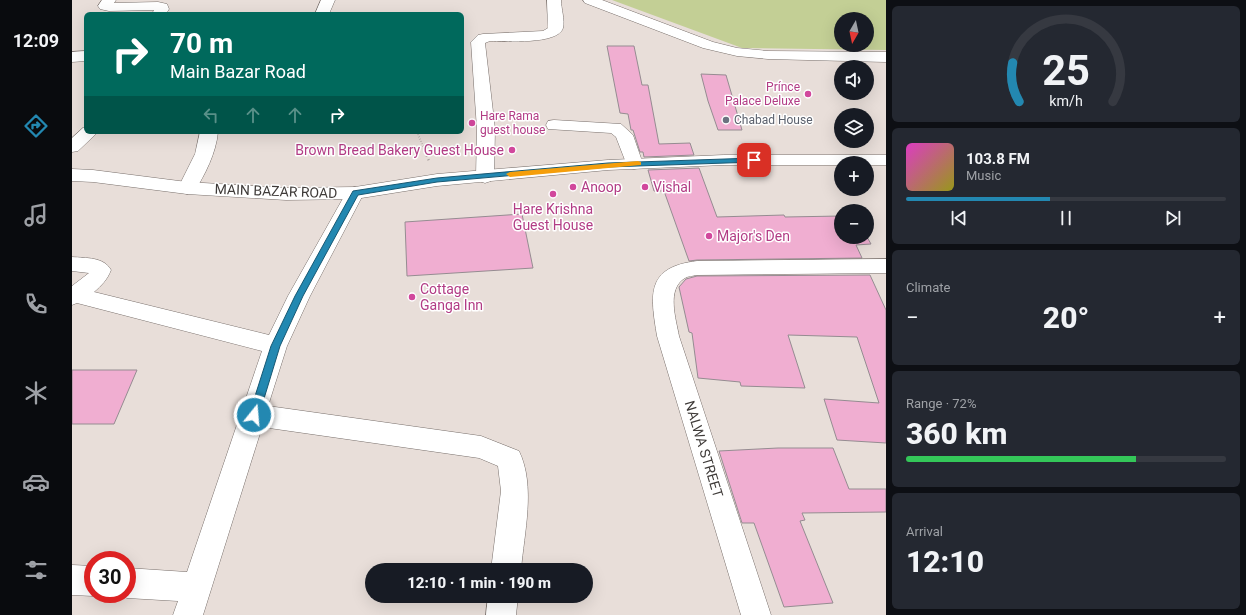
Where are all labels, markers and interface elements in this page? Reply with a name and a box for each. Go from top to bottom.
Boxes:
north arrow [834,12,874,52]
map controls [834,12,874,244]
text: 70 m [170,27,233,60]
icon: right [104,28,156,80]
text: 12:09 [13,30,59,51]
text: 25 [1042,46,1090,95]
button: sound [834,60,874,100]
text: Main Bazar Road [170,61,306,82]
place label: Prínce Palace Deluxe [725,80,800,108]
marker: Prínce Palace Deluxe [803,89,813,99]
text: km/h [1049,92,1083,108]
icon: left [200,104,222,126]
icon: ahead [242,104,264,126]
icon: ahead [284,104,306,126]
icon: right [326,104,348,126]
button: layers [834,108,874,148]
place label: Hare Rama guest house [480,109,545,137]
icon: directions [22,112,50,140]
place label: Chabad House [734,113,813,127]
marker: Chabad House [721,115,731,125]
marker: Hare Rama guest house [467,118,477,128]
place label: Brown Bread Bakery Guest House [295,142,504,158]
pin [737,143,771,177]
marker: Brown Bread Bakery Guest House [507,145,517,155]
icon: arrive [743,149,765,171]
text: 103.8 FM [966,150,1030,168]
button: + [834,156,874,196]
text: Music [966,168,1001,183]
place label: Anoop [581,179,622,195]
place label: Vishal [653,179,691,195]
street label: MAIN BAZAR ROAD [214,181,338,201]
marker: Anoop [568,182,578,192]
marker: Vishal [640,182,650,192]
marker: Hare Krishna Guest House [548,189,558,199]
icon: music [22,201,50,229]
place label: Hare Krishna Guest House [513,201,593,233]
button: − [834,204,874,244]
icon: previous [948,207,970,229]
icon: pause [1055,207,1077,229]
icon: next [1162,207,1184,229]
place label: Major's Den [717,228,790,244]
marker: Major's Den [704,231,714,241]
text: Climate [906,280,950,295]
place label: Cottage Ganga Inn [420,281,483,313]
icon: phone [22,290,50,318]
marker: Cottage Ganga Inn [407,292,417,302]
text: 20° [1043,300,1089,335]
text: − [906,305,919,330]
text: + [1214,305,1226,330]
icon: climate [22,379,50,407]
position arrow [233,394,275,436]
text: Range · 72% [906,396,976,411]
street label: NALWA STREET [682,399,726,500]
text: 360 km [906,416,1008,451]
icon: car [22,468,50,496]
text: Arrival [906,524,943,539]
text: 12:10 [906,544,984,579]
speed limit sign: 30 [84,551,136,603]
icon: filters [22,556,50,584]
text: 12:10 · 1 min · 190 m [407,574,551,592]

